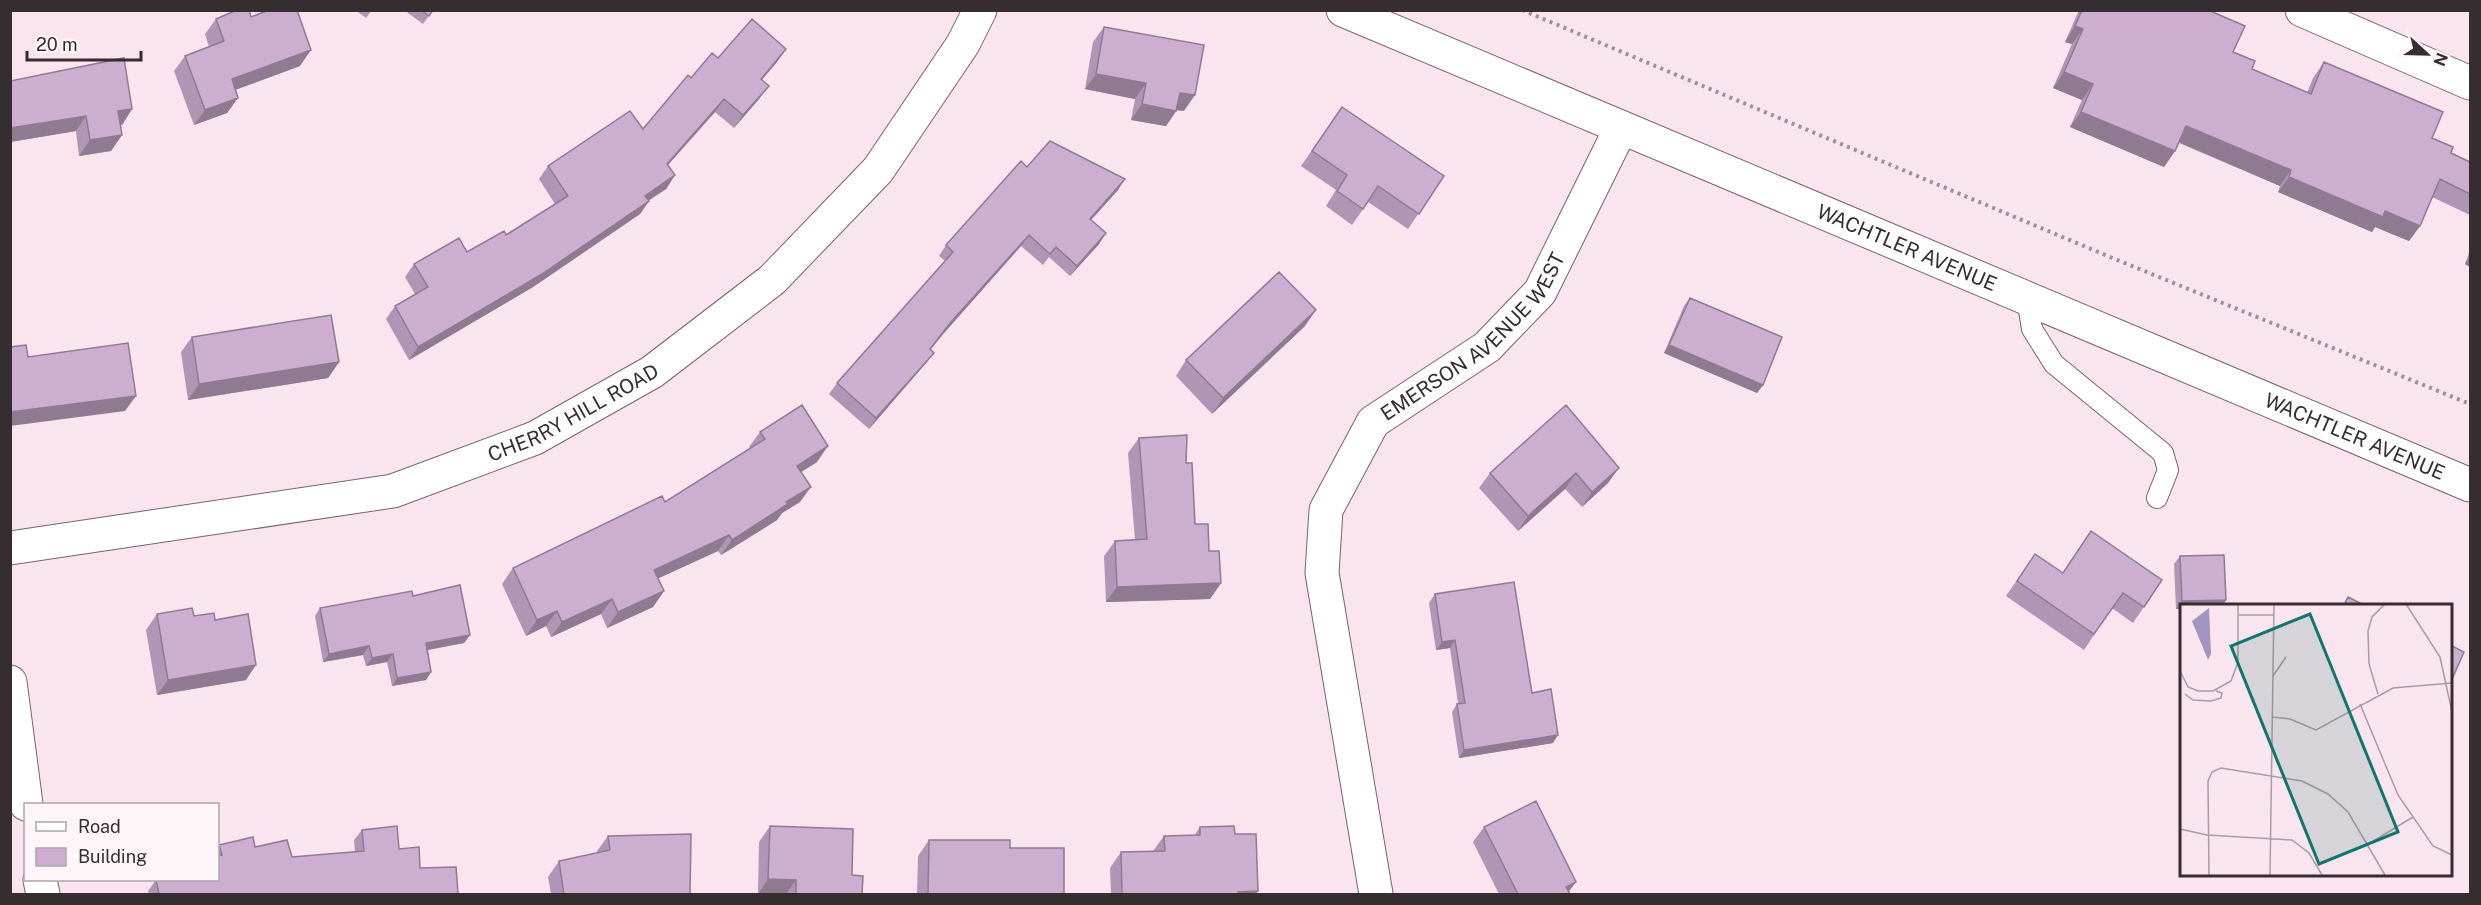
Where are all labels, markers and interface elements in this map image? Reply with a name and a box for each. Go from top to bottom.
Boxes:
scale bar [27,24,141,62]
north arrow [2397,24,2457,84]
text: 20 m [36,34,78,55]
text: N [2429,50,2452,69]
street label: WACHTLER AVENUE [1813,199,2001,296]
street label: EMERSON AVENUE WEST [1376,248,1570,426]
street label: CHERRY HILL ROAD [484,359,663,467]
street label: WACHTLER AVENUE [2261,388,2448,485]
inset map [2180,604,2451,875]
legend [24,803,219,881]
text: Road [78,816,121,837]
text: Building [78,846,147,867]

